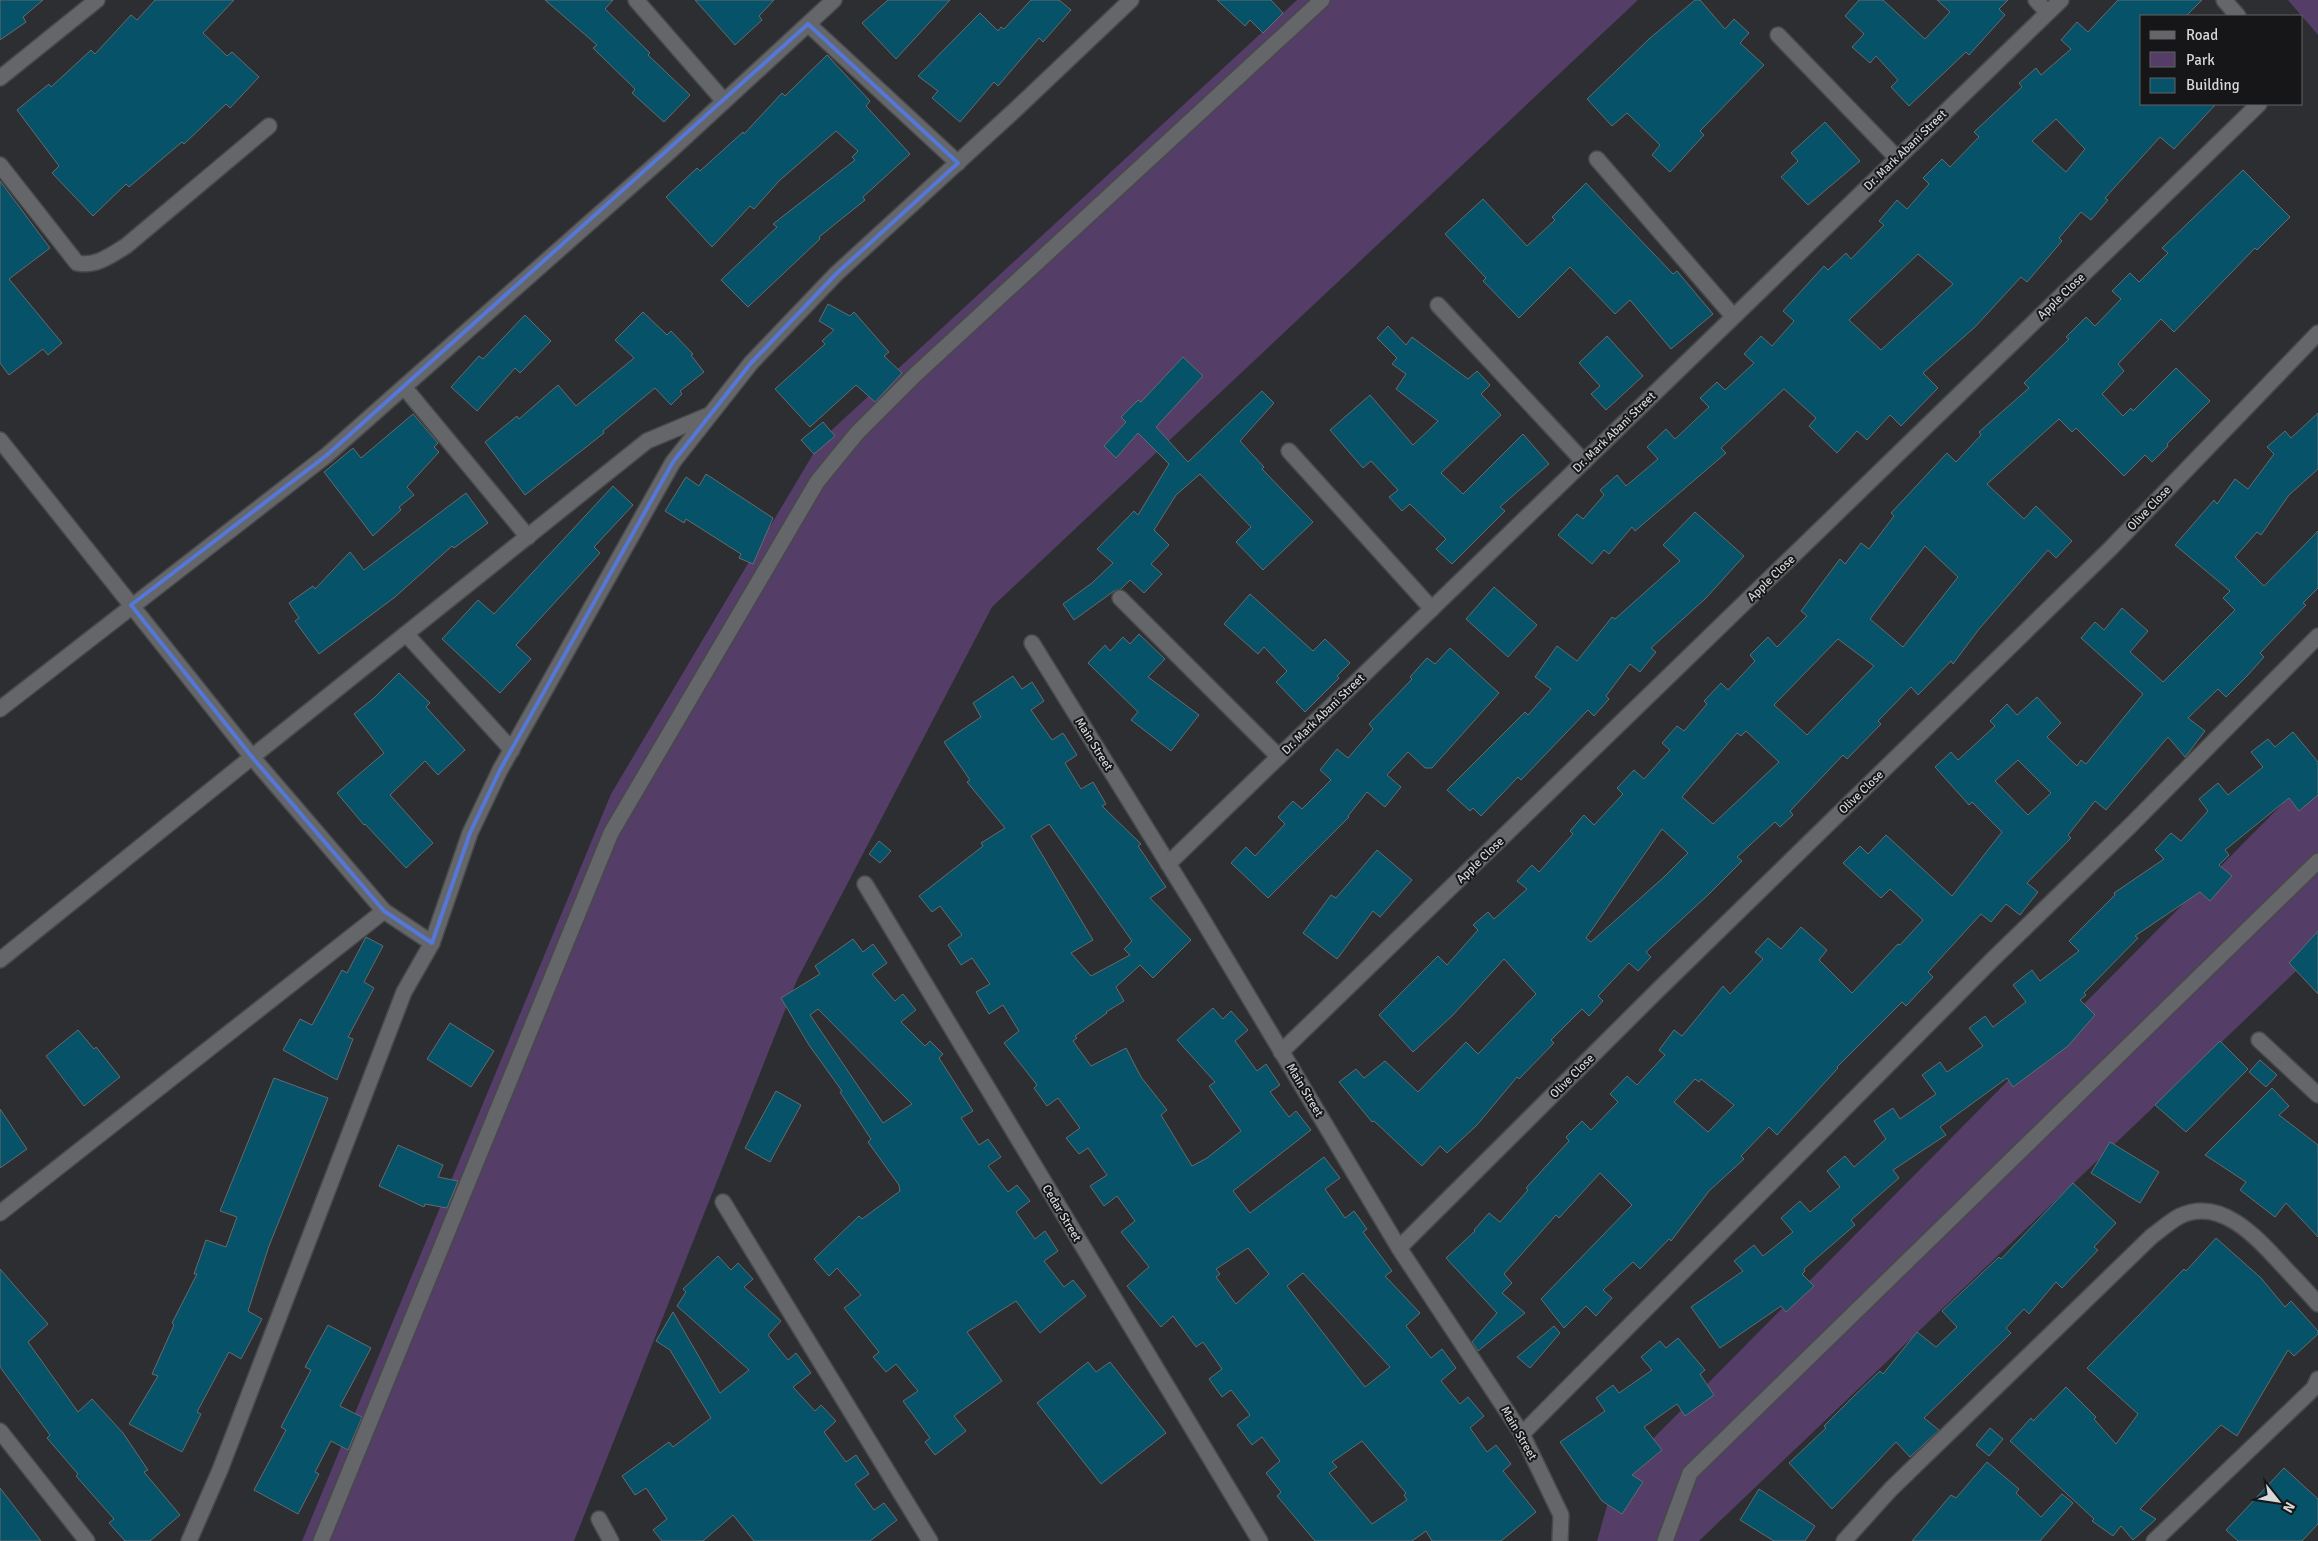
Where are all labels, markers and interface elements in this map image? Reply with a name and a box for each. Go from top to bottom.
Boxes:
legend [2140,15,2303,105]
text: Road [2186,26,2218,44]
text: Park [2186,51,2215,69]
text: Building [2186,76,2240,94]
street label: Dr. Mark Abani Street [1861,107,1950,194]
street label: Apple Close [2034,270,2088,323]
street label: Dr. Mark Abani Street [1570,389,1659,476]
street label: Olive Close [2124,483,2174,534]
street label: Apple Close [1744,552,1798,605]
street label: Dr. Mark Abani Street [1279,671,1368,758]
street label: Main Street [1071,715,1116,773]
street label: Olive Close [1836,767,1887,817]
street label: Apple Close [1453,834,1507,887]
street label: Olive Close [1547,1051,1598,1102]
street label: Main Street [1283,1061,1326,1120]
street label: Cedar Street [1039,1182,1084,1245]
street label: Main Street [1497,1404,1540,1463]
north arrow [2253,1476,2303,1526]
text: N [2279,1499,2299,1516]

